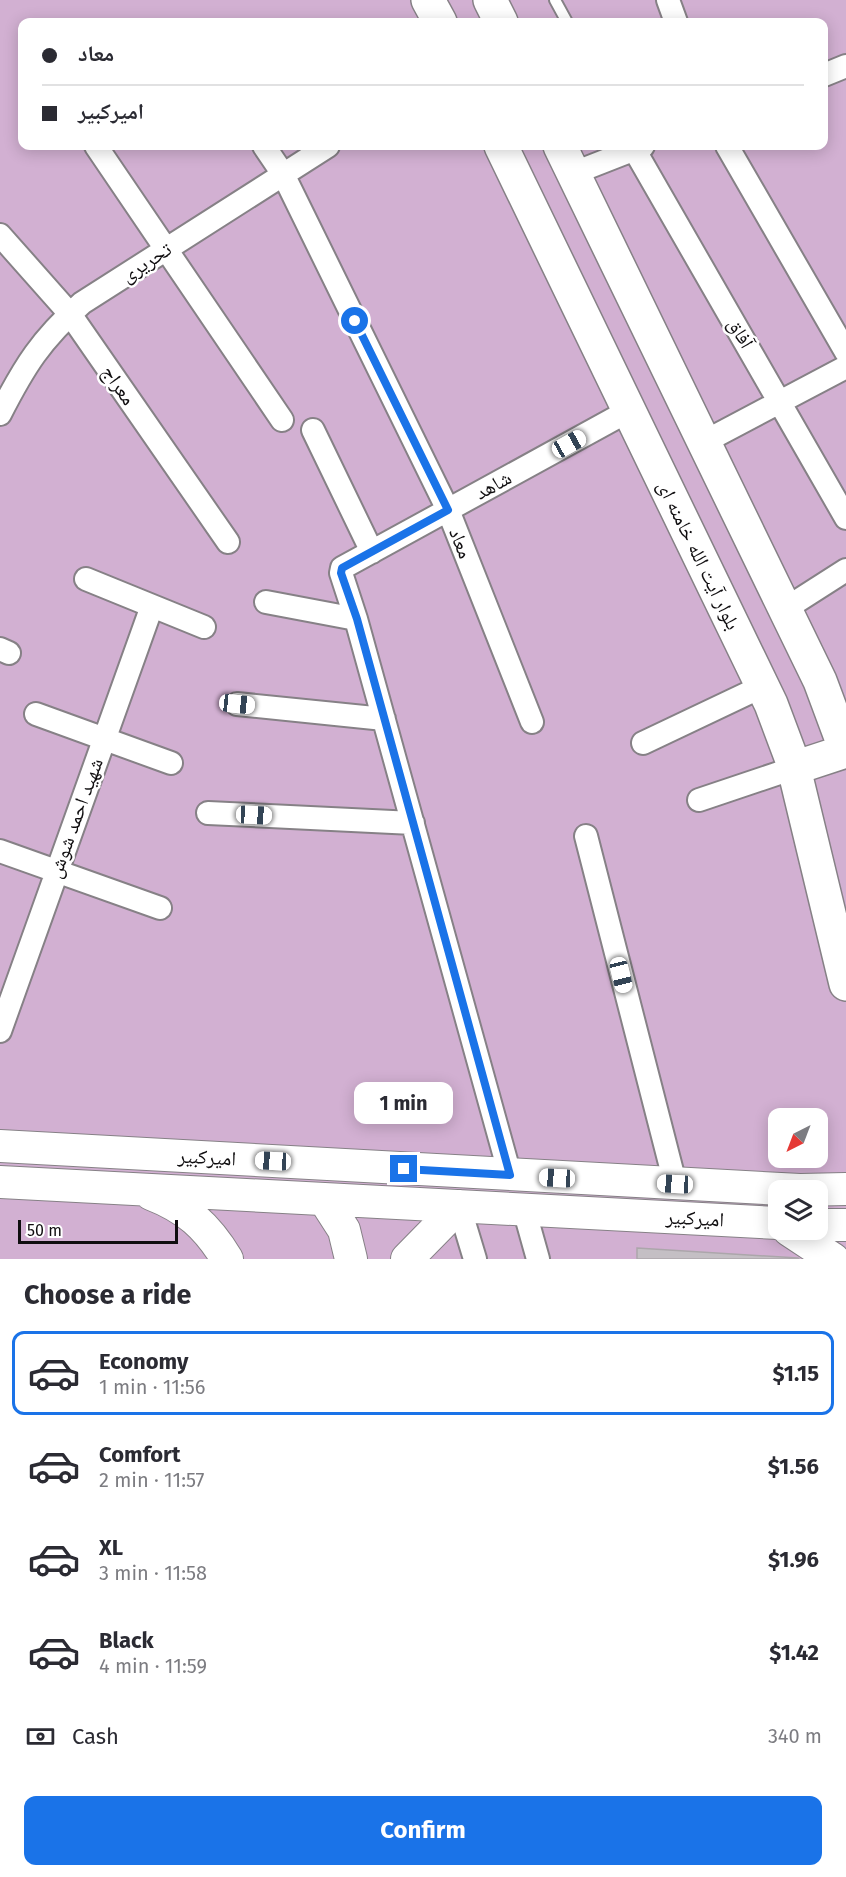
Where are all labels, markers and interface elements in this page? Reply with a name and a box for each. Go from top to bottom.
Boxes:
text: معاد [78,40,114,67]
text: امیرکبیر [78,98,144,125]
street label: تحریری [116,237,176,287]
route start [341,307,368,334]
street label: آفاق [723,314,760,353]
street label: معراج [96,361,141,410]
car [549,427,589,461]
street label: شاهد [471,465,515,505]
street label: بلوار آیت الله خامنه ای [652,476,746,634]
street label: معاد [444,524,478,562]
car [218,693,256,715]
street label: شهید احمد شوش [42,755,108,881]
car [236,805,272,825]
car [608,955,634,995]
callout: 1 min [354,1082,454,1124]
text: 1 min [379,1091,428,1115]
north arrow [768,1108,828,1168]
map controls [768,1108,828,1240]
street label: امیرکبیر [176,1143,237,1171]
car [255,1151,291,1171]
route end [390,1155,417,1182]
car [539,1168,575,1188]
car [657,1174,693,1194]
button: layers [768,1180,828,1240]
street label: امیرکبیر [664,1204,725,1232]
scale bar [18,1217,178,1244]
text: 50 m [27,1221,62,1240]
text: Choose a ride [24,1279,191,1311]
icon: car [27,1346,81,1400]
text: Economy [99,1348,188,1375]
text: $1.15 [772,1360,819,1387]
text: 1 min · 11:56 [99,1375,205,1399]
icon: car [27,1439,81,1493]
text: Comfort [99,1441,180,1468]
text: $1.56 [768,1453,819,1480]
text: 2 min · 11:57 [99,1468,204,1492]
icon: car [27,1532,81,1586]
text: XL [99,1534,123,1561]
text: $1.96 [768,1546,819,1573]
text: 3 min · 11:58 [99,1561,207,1585]
icon: car [27,1625,81,1679]
text: Black [99,1627,154,1654]
text: $1.42 [769,1639,819,1666]
text: 4 min · 11:59 [99,1654,207,1678]
icon: cash [24,1720,57,1753]
text: Cash [72,1723,119,1750]
text: 340 m [768,1724,822,1748]
button: Confirm [24,1796,822,1865]

